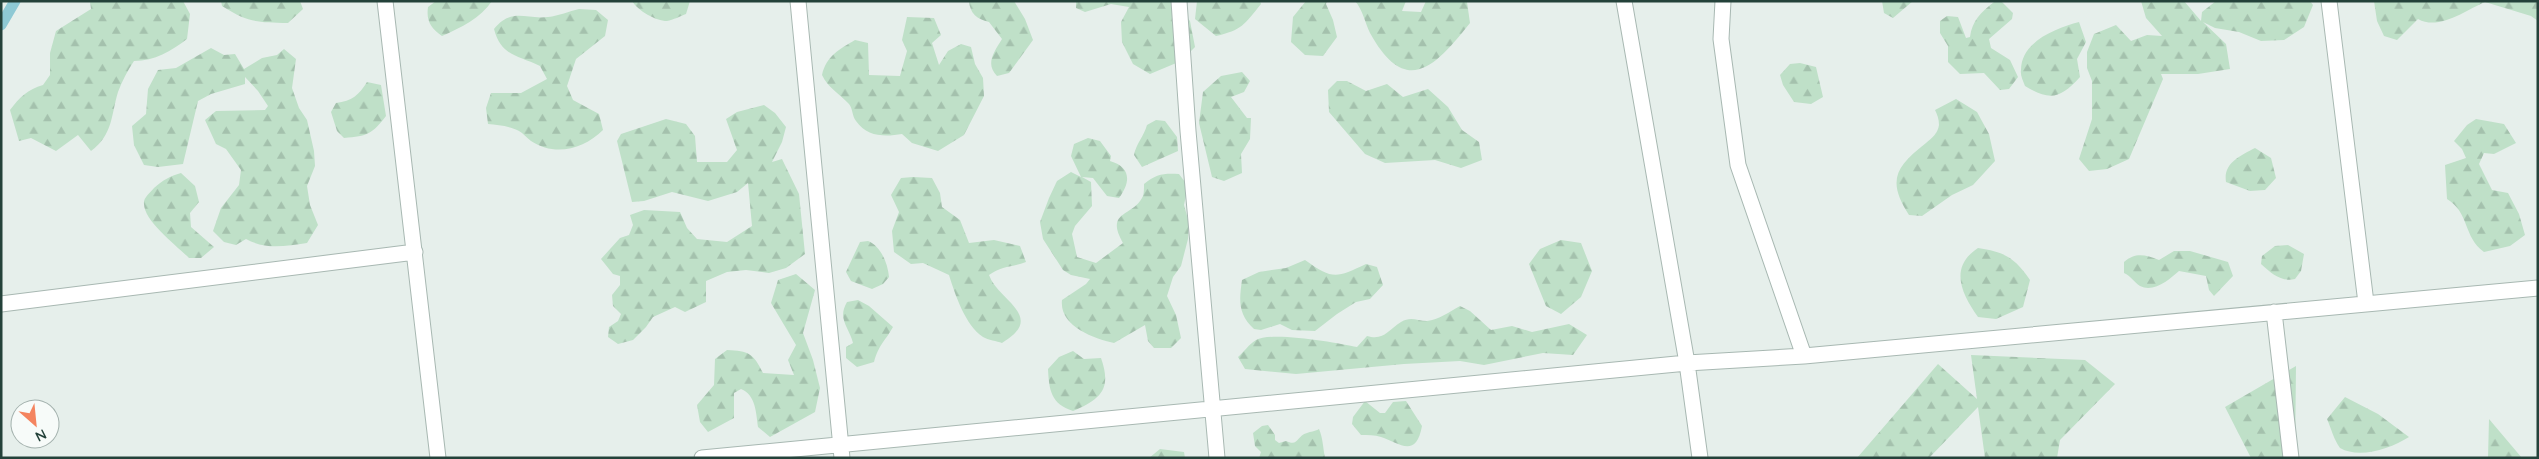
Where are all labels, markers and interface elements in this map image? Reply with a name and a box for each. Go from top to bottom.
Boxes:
north arrow [10,399,60,449]
text: N [32,425,50,446]

